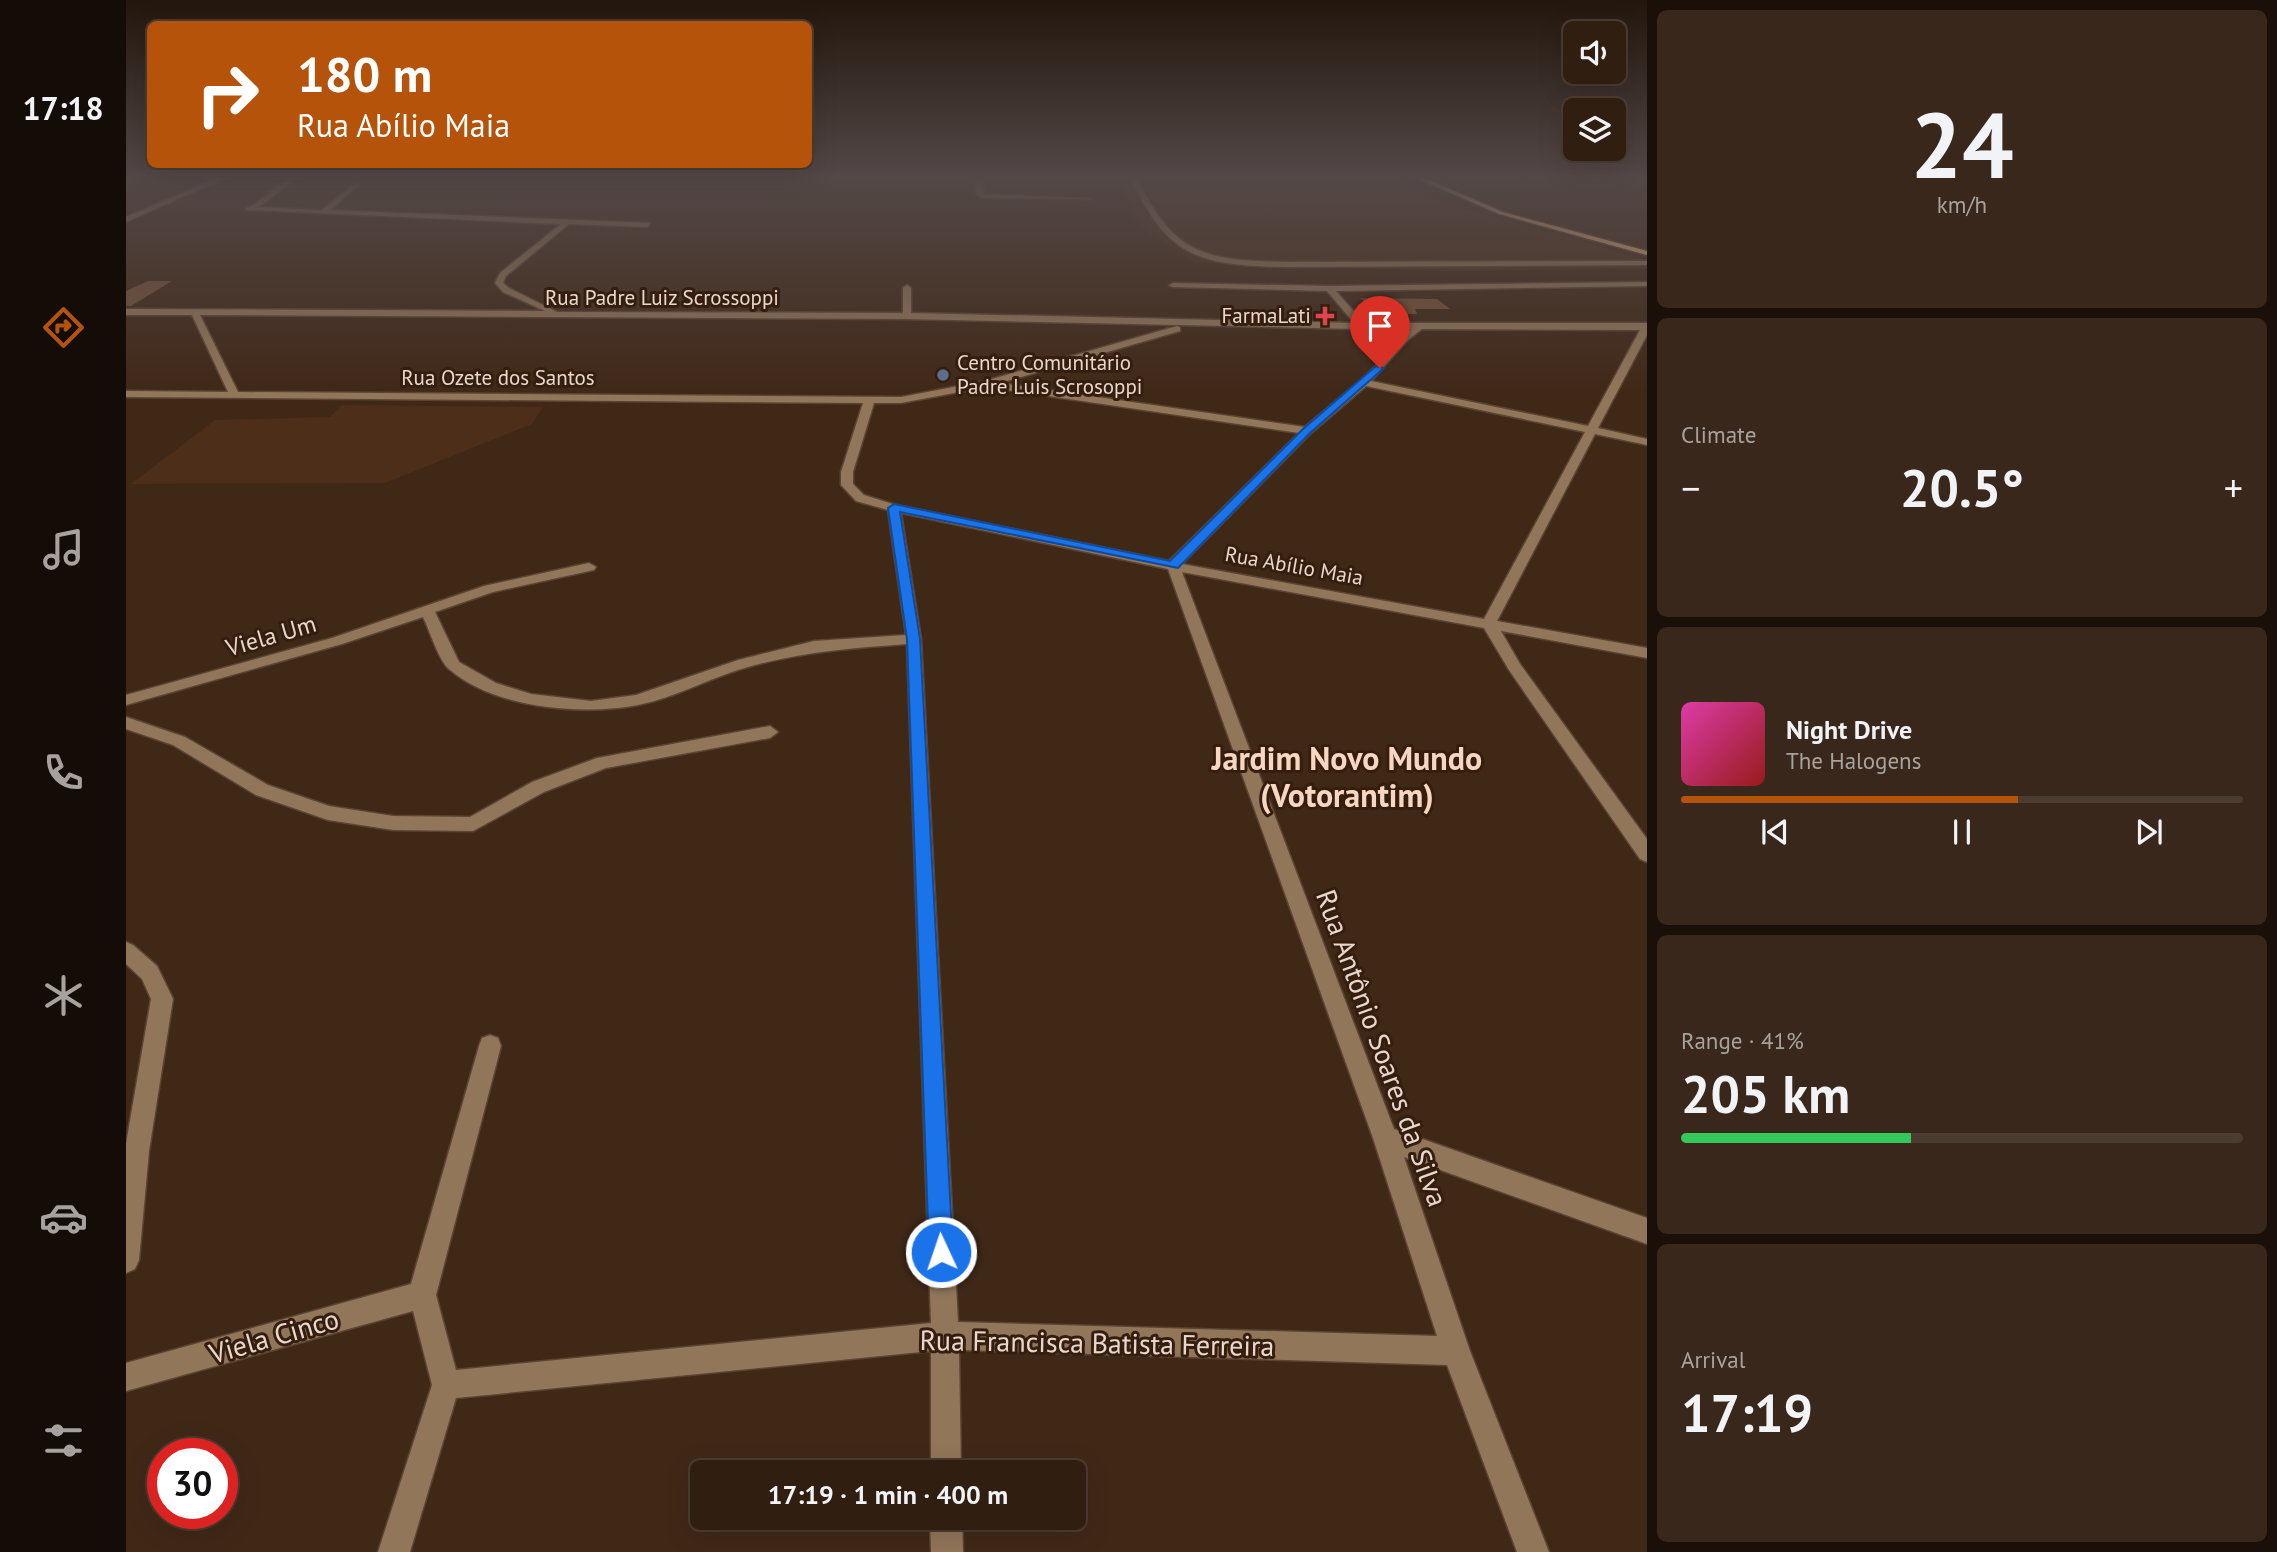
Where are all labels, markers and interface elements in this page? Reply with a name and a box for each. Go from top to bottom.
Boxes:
map controls [1563,21,1626,161]
button: sound [1563,21,1626,84]
text: 180 m [297,42,432,106]
icon: right [182,49,273,140]
text: 24 [1910,85,2014,203]
text: 17:18 [22,87,104,129]
button: layers [1563,98,1626,161]
text: Rua Abílio Maia [297,104,510,146]
text: km/h [1937,190,1987,219]
street label: Rua Padre Luiz Scrossoppi [545,284,779,311]
pin [1350,296,1410,368]
place label: FarmaLati [1222,302,1311,329]
icon: directions [39,303,88,352]
icon: arrive [1361,307,1399,345]
marker: FarmaLati [1317,308,1333,324]
place label: Centro Comunitário Padre Luis Scrosoppi [957,349,1142,400]
street label: Rua Ozete dos Santos [401,364,595,391]
marker: Centro Comunitário Padre Luis Scrosoppi [935,367,951,383]
text: Climate [1681,420,1756,449]
text: 20.5° [1900,454,2024,521]
text: − [1681,463,1700,512]
text: + [2224,463,2243,512]
icon: music [39,525,88,574]
street label: Rua Abílio Maia [1223,540,1365,591]
street label: Viela Um [221,608,320,663]
text: Night Drive [1786,713,1912,746]
district label: Jardim Novo Mundo (Votorantim) [1211,737,1482,816]
text: The Halogens [1786,746,1921,775]
icon: phone [39,748,88,797]
icon: previous [1756,813,1794,851]
icon: pause [1943,813,1981,851]
icon: next [2130,813,2168,851]
street label: Rua Antônio Soares da Silva [1308,884,1457,1211]
icon: climate [39,971,88,1020]
text: Range · 41% [1681,1026,1804,1055]
text: 205 km [1681,1060,1850,1127]
icon: car [39,1193,88,1242]
position arrow [904,1215,978,1289]
street label: Viela Cinco [204,1299,343,1372]
street label: Rua Francisca Batista Ferreira [919,1321,1275,1364]
text: Arrival [1681,1345,1745,1374]
text: 17:19 [1681,1379,1813,1446]
icon: filters [39,1416,88,1465]
speed limit sign: 30 [147,1438,238,1529]
text: 17:19 · 1 min · 400 m [768,1478,1008,1511]

